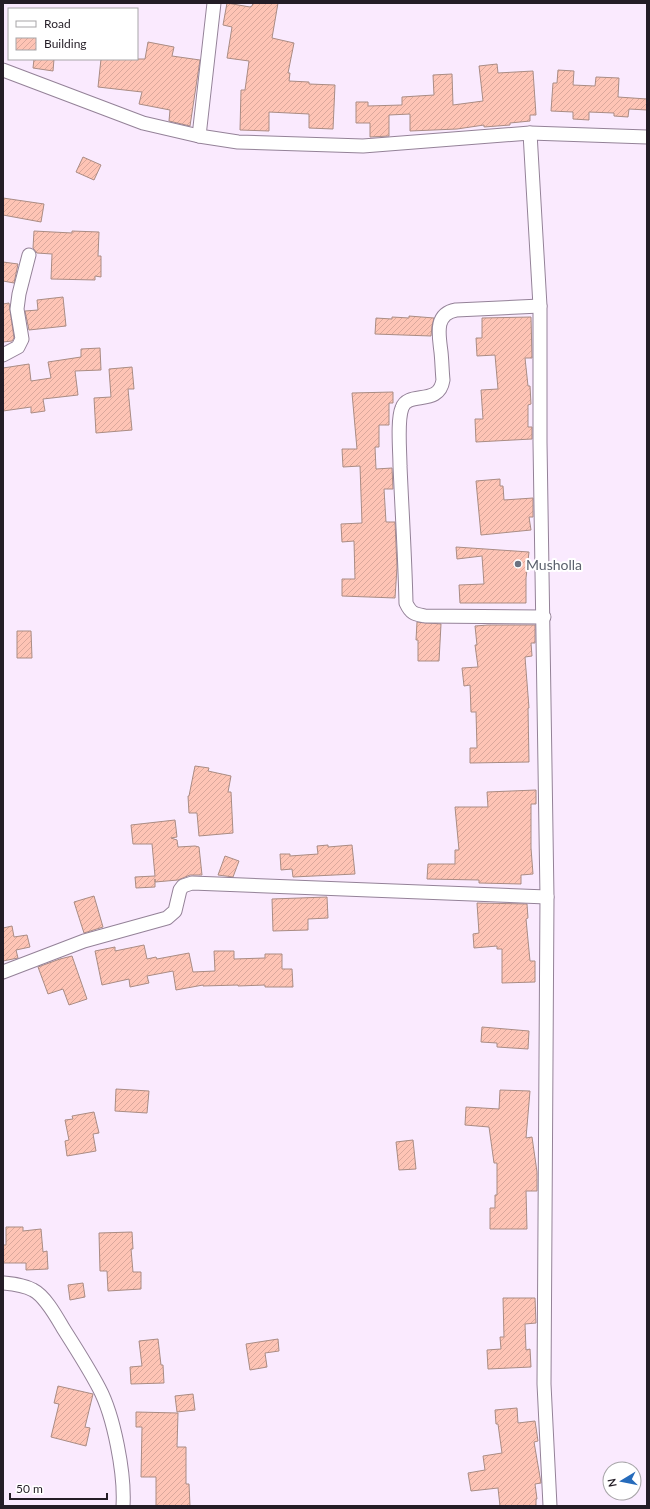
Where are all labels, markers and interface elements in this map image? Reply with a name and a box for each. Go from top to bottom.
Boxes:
legend [8,8,138,60]
text: Road [44,16,71,31]
text: Building [44,36,87,51]
place label: Musholla [526,556,582,573]
marker: Musholla [513,559,523,569]
north arrow [602,1461,642,1501]
scale bar [10,1475,107,1501]
text: N [605,1478,619,1488]
text: 50 m [16,1481,43,1496]

